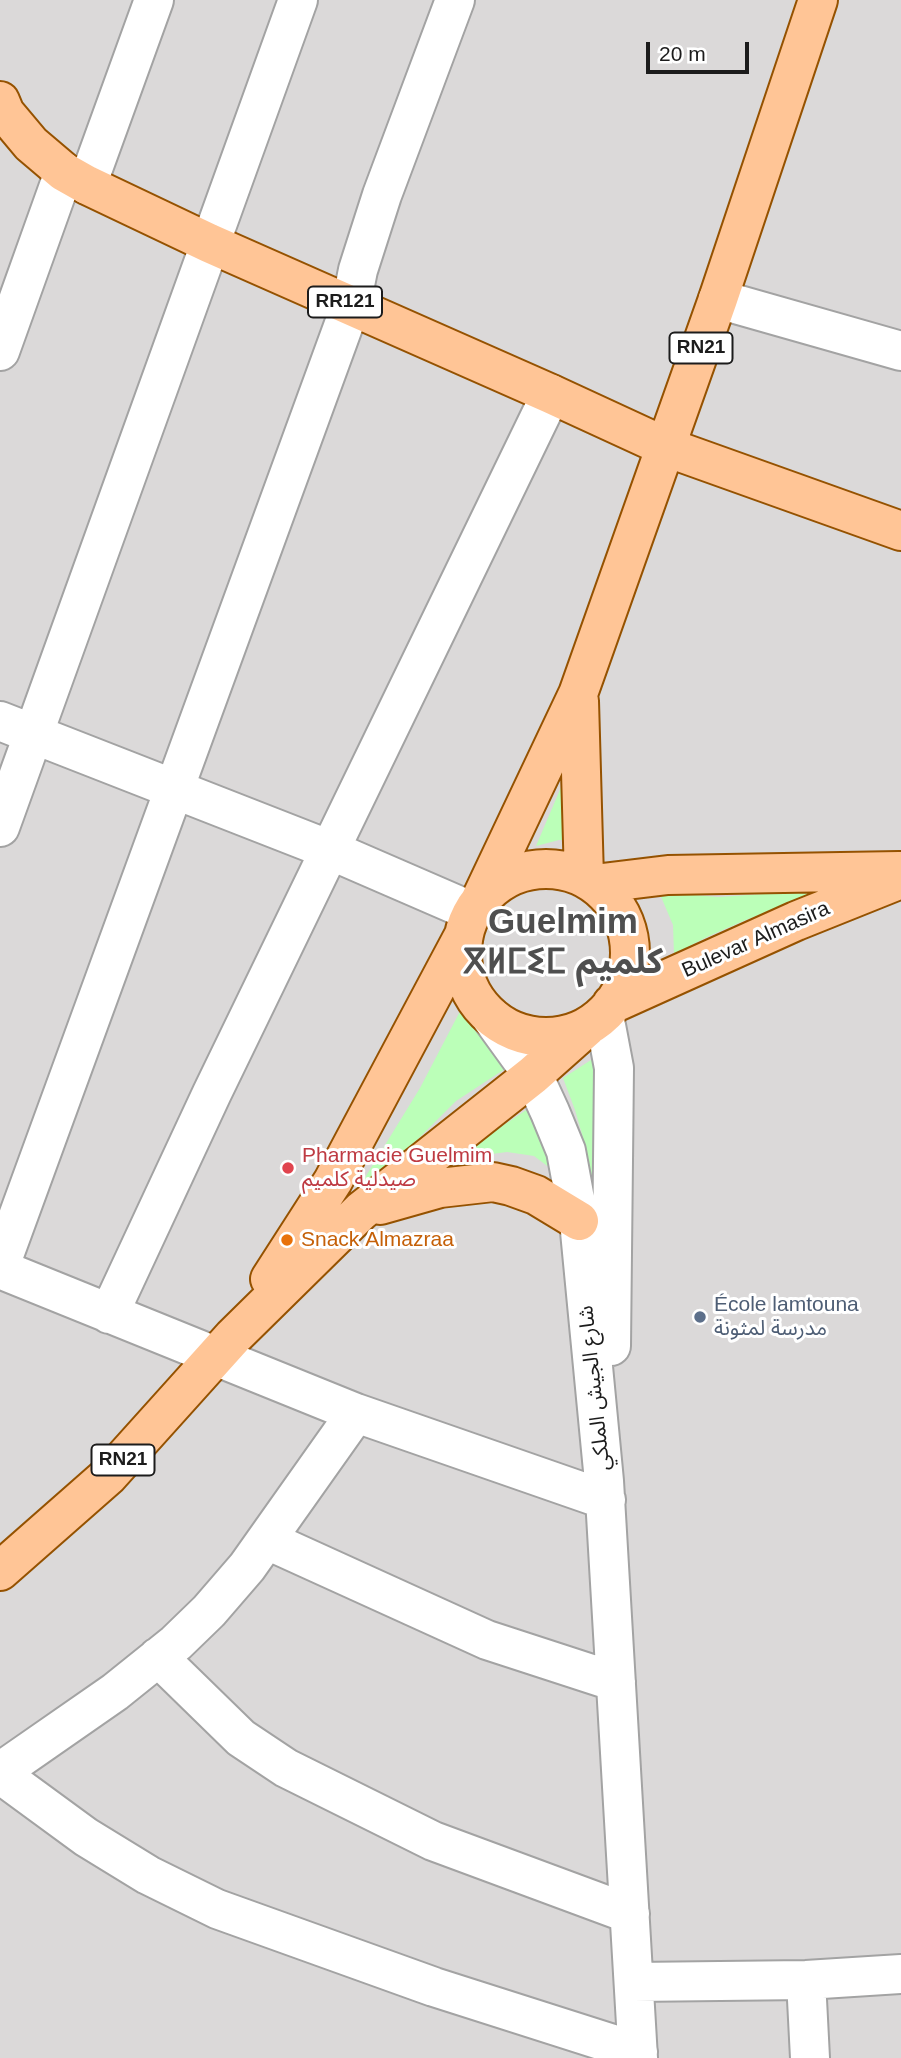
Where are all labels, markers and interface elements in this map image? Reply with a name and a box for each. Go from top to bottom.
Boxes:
scale bar [649,28,752,72]
text: 20 m [659,42,706,65]
road number: RR121 [308,286,382,318]
road number: RN21 [670,332,732,364]
street label: Bulevar Almasira [678,896,834,984]
district label: Guelmim ⴳⵍⵎⵉⵎ كلميم [463,902,663,984]
place label: Pharmacie Guelmim صيدلية كلميم [302,1143,492,1193]
marker: Pharmacie Guelmim صيدلية كلميم [280,1160,296,1176]
place label: Snack Almazraa [301,1227,454,1253]
marker: Snack Almazraa [279,1232,295,1248]
place label: École lamtouna مدرسة لمثونة [714,1292,859,1342]
street label: شارع الجيش الملكي [574,1304,616,1472]
marker: École lamtouna مدرسة لمثونة [692,1309,708,1325]
road number: RN21 [92,1444,154,1476]

